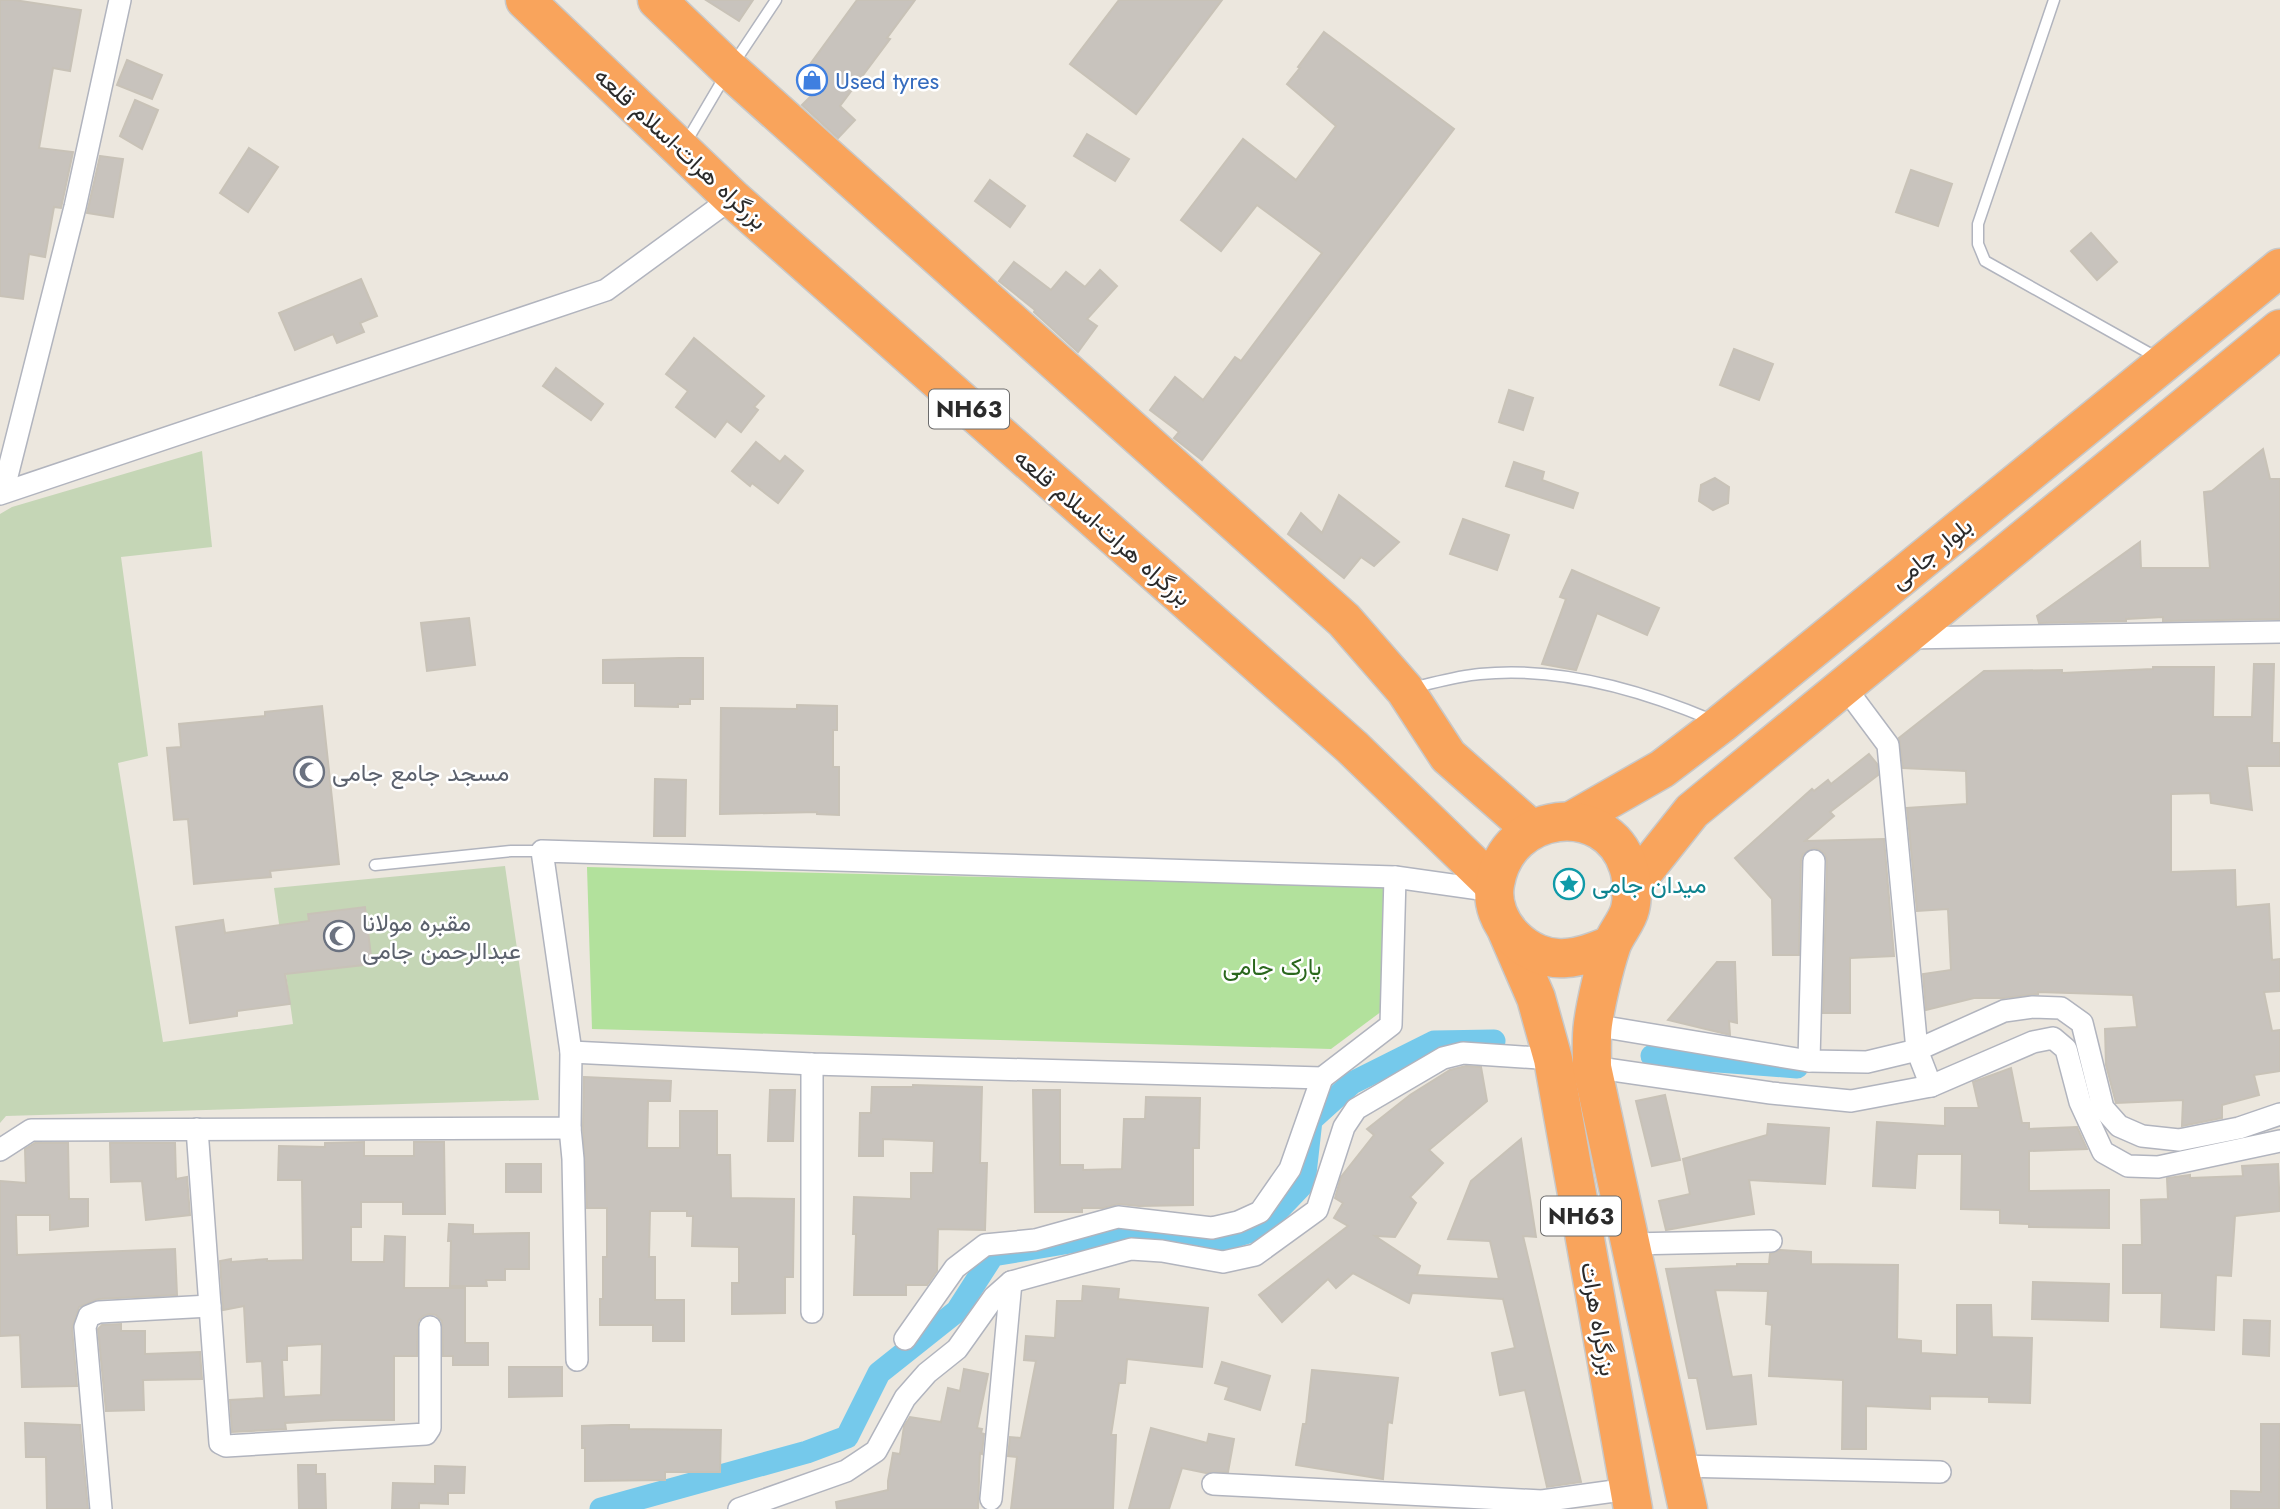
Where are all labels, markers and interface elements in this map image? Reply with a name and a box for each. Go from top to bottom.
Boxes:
street label: بزرگراه هرات-اسلام قلعه [587,58,775,238]
shop icon: Used tyres [795,63,829,97]
place label: Used tyres [835,63,939,98]
road number: NH63 [929,390,1009,428]
street label: بزرگراه هرات-اسلام قلعه [1006,440,1200,614]
street label: بلوار جامی [1882,509,1980,597]
mosque icon: مسجد جامع جامی [292,755,326,789]
place label: مسجد جامع جامی [332,755,509,790]
place icon: میدان جامی [1552,867,1586,901]
place label: میدان جامی [1592,867,1706,902]
place label: مقبره مولانا عبدالرحمن جامی [362,905,521,968]
mosque icon: مقبره مولانا عبدالرحمن جامی [322,919,356,953]
park label: پارک جامی [1222,949,1322,984]
road number: NH63 [1541,1196,1621,1236]
street label: بزرگراه هرات [1572,1259,1626,1379]

